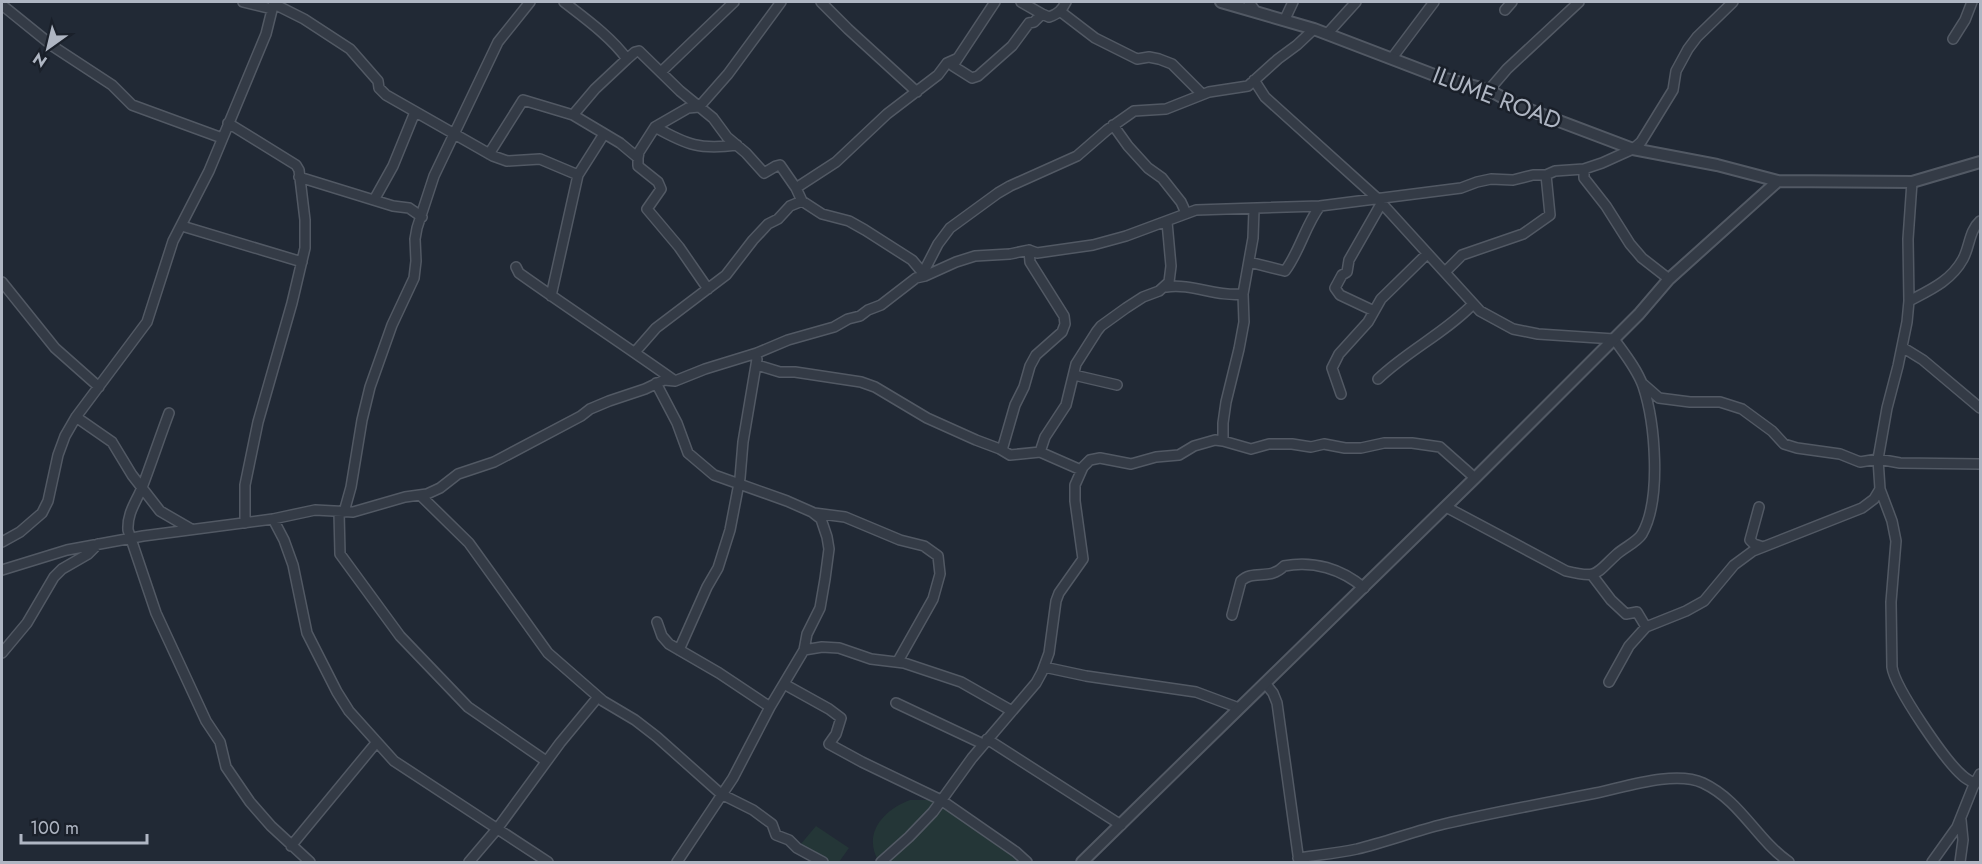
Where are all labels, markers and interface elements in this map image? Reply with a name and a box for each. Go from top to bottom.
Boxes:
north arrow [18,18,78,78]
text: N [28,47,52,73]
street label: ILUME ROAD [1428,57,1567,138]
scale bar [21,807,147,845]
text: 100 m [30,815,79,841]

